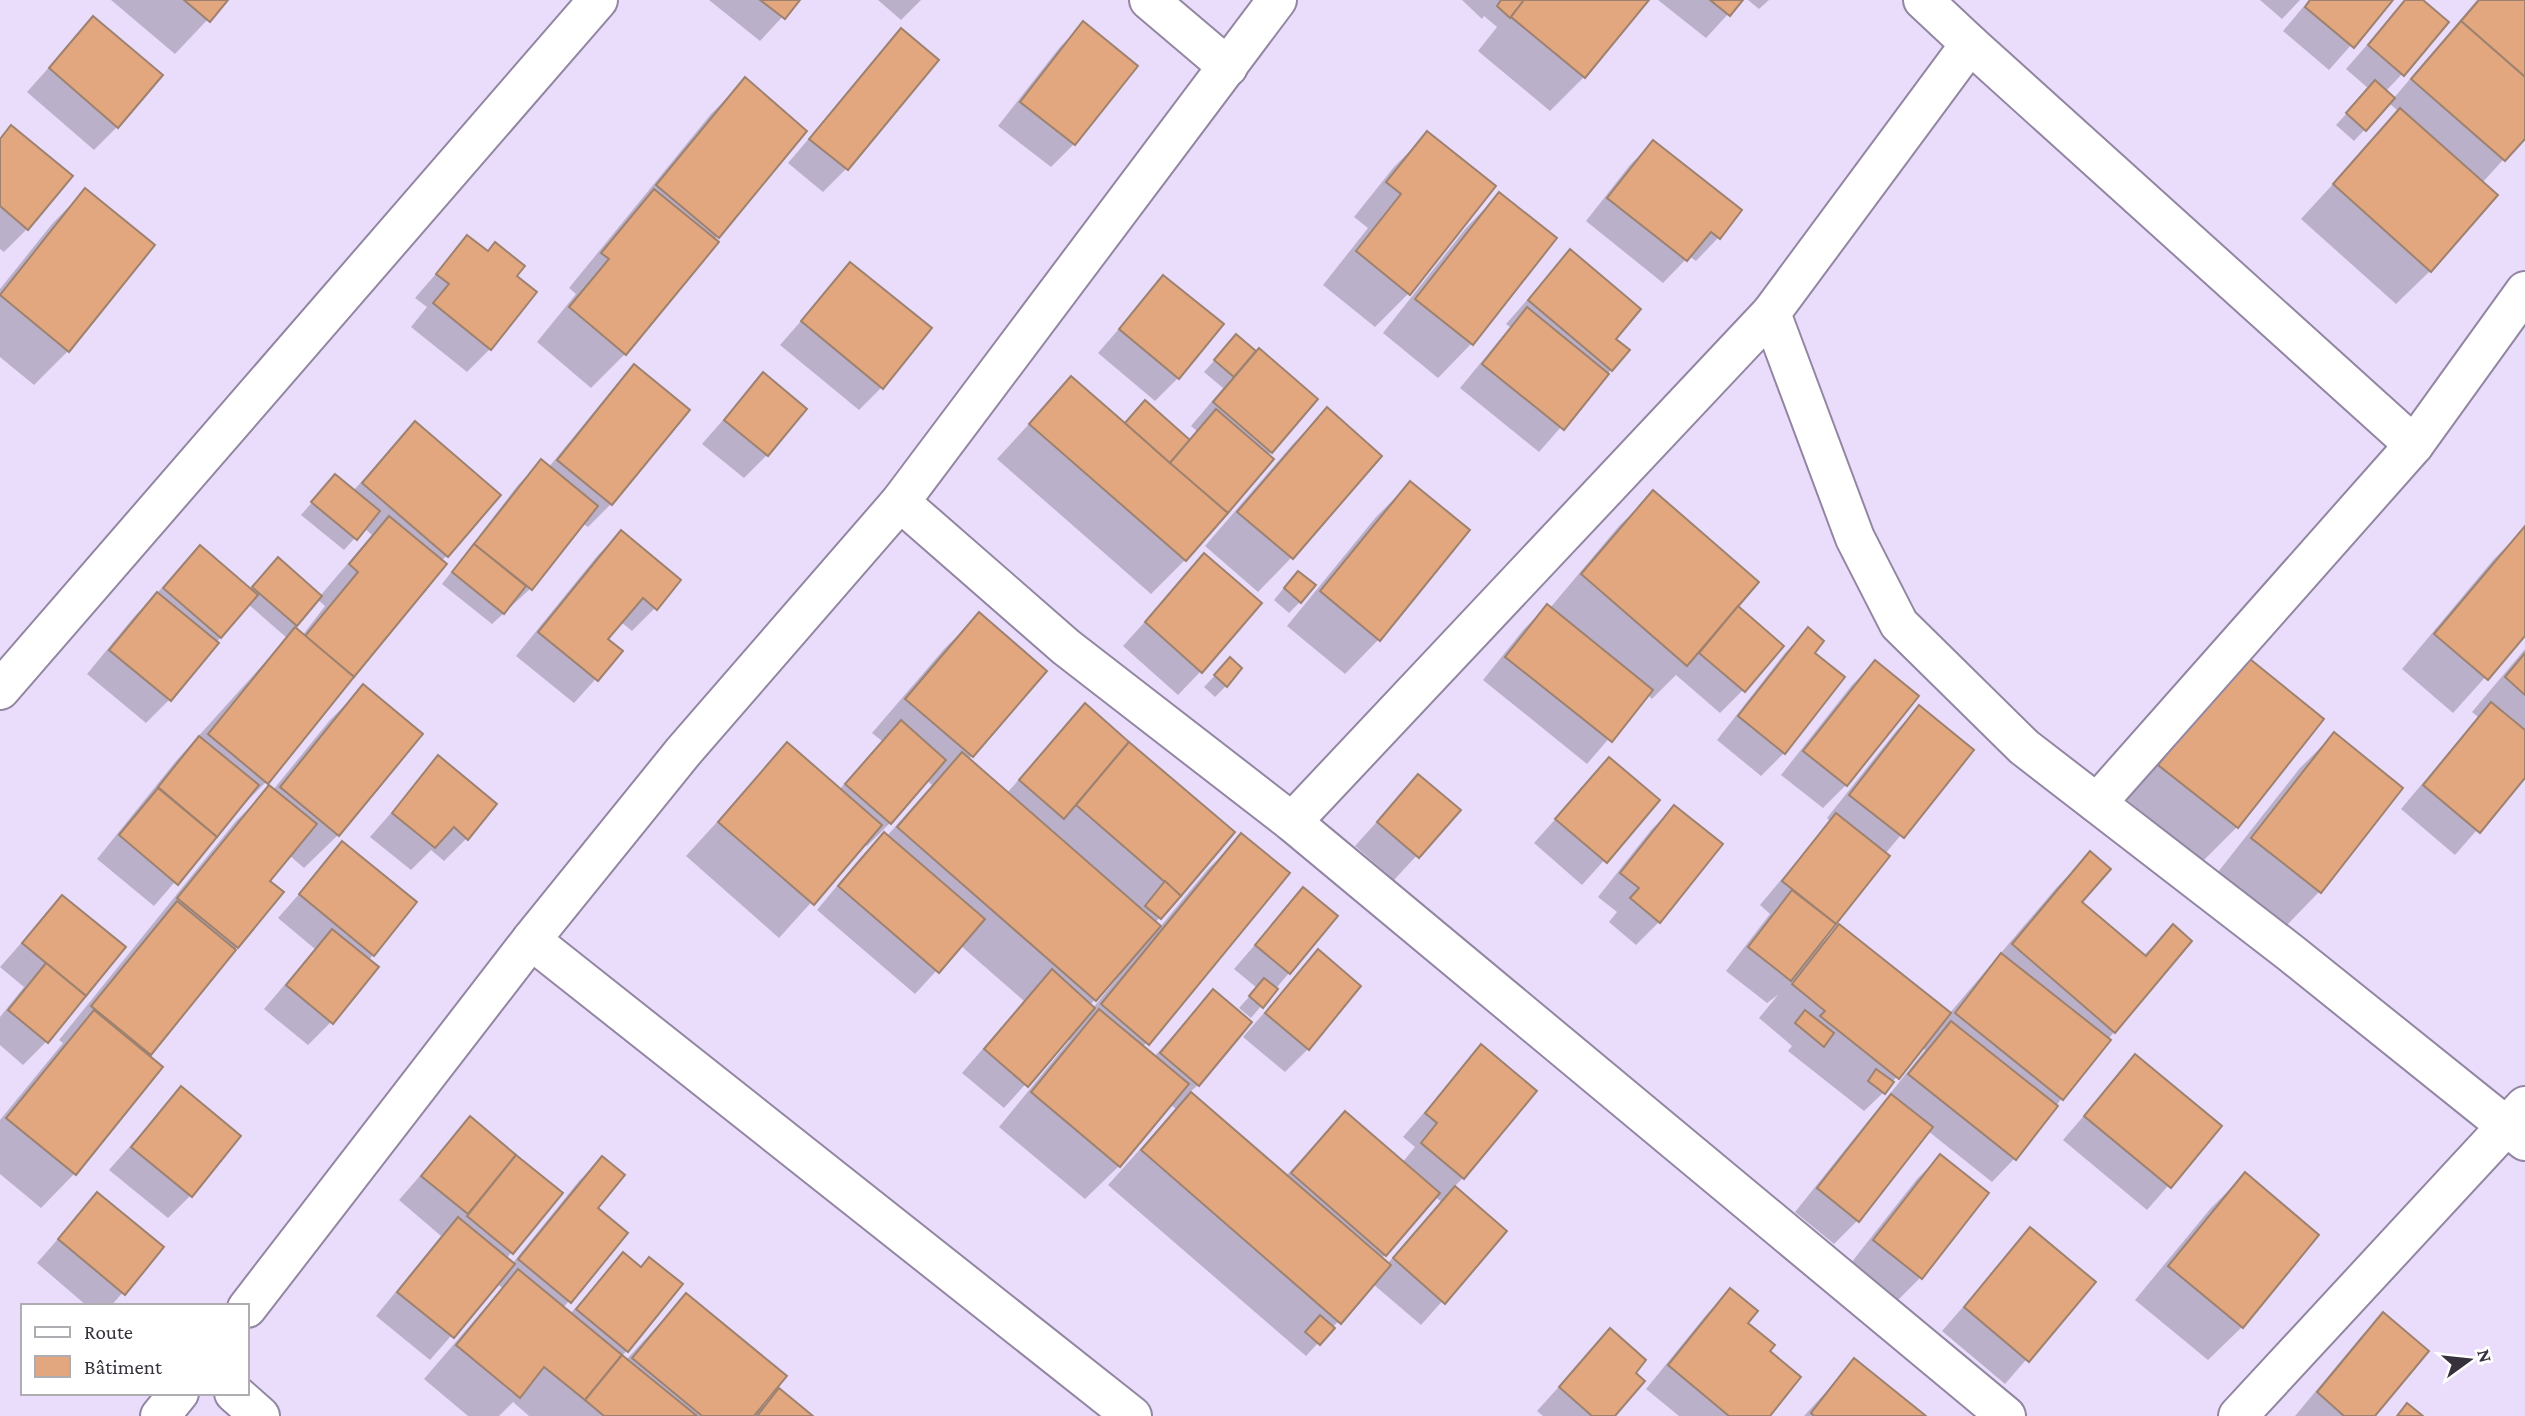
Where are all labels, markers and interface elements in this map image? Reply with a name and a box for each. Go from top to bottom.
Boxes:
legend [21,1304,248,1395]
text: Route [84,1320,133,1344]
north arrow [2434,1325,2504,1395]
text: N [2473,1347,2497,1365]
text: Bâtiment [84,1355,163,1379]

